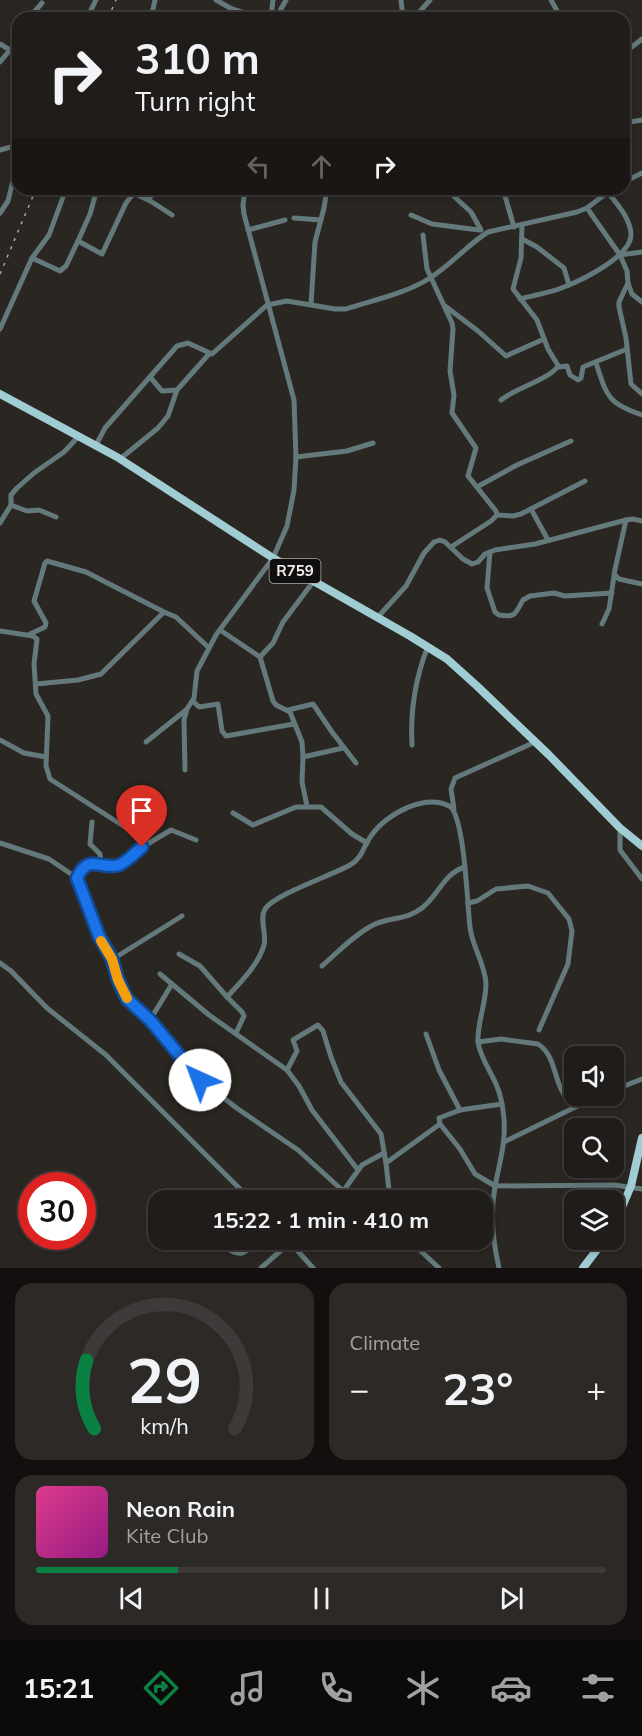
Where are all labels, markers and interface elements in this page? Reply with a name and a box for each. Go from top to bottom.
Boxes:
text: 310 m [135,32,260,85]
icon: right [36,36,114,114]
text: Turn right [135,84,255,118]
icon: left [242,150,275,183]
icon: ahead [305,150,338,183]
icon: right [368,150,401,183]
road number: R759 [270,559,320,583]
pin [116,785,167,847]
icon: arrive [125,794,158,827]
map controls [564,1046,624,1250]
button: sound [564,1046,624,1106]
position arrow [168,1048,232,1112]
button: search [564,1118,624,1178]
speed limit sign: 30 [18,1172,96,1250]
button: layers [564,1190,624,1250]
text: 15:22 · 1 min · 410 m [212,1206,429,1234]
text: Climate [350,1330,420,1355]
text: 29 [127,1340,202,1419]
text: 23° [442,1360,513,1416]
text: − [350,1368,369,1409]
text: + [586,1368,606,1409]
text: km/h [140,1412,188,1439]
text: Neon Rain [126,1495,235,1523]
text: Kite Club [126,1523,208,1548]
icon: previous [115,1582,148,1615]
icon: pause [305,1582,338,1615]
icon: next [495,1582,528,1615]
icon: directions [140,1667,182,1709]
icon: music [227,1667,269,1709]
icon: phone [315,1667,357,1709]
icon: climate [402,1667,444,1709]
icon: car [490,1667,532,1709]
icon: filters [577,1667,619,1709]
text: 15:21 [23,1671,94,1705]

